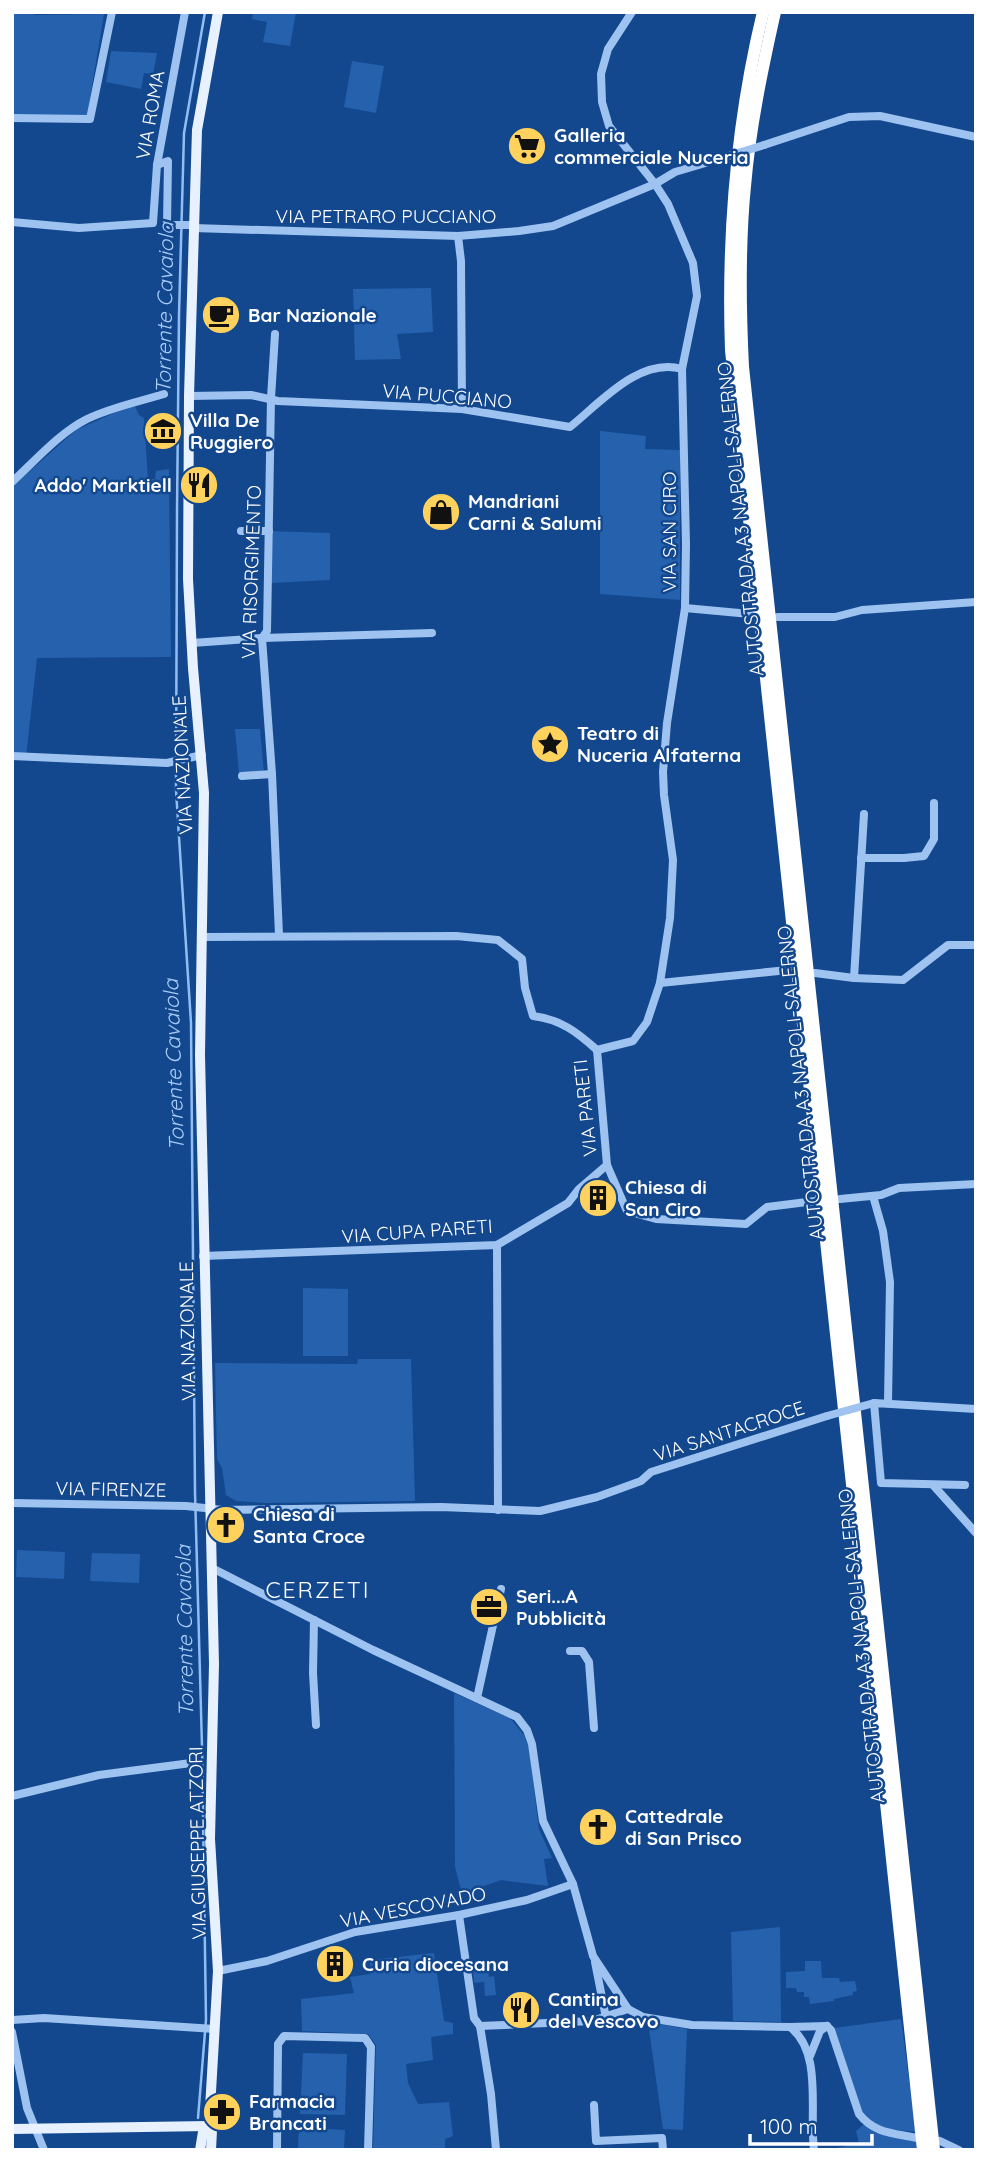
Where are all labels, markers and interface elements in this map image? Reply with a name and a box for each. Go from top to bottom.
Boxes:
street label: VIA ROMA [130,69,170,161]
place label: Galleria commerciale Nuceria [554,123,748,169]
supermarket icon: Galleria commerciale Nuceria [506,125,548,167]
street label: VIA PETRARO PUCCIANO [276,204,496,228]
water label: Torrente Cavaiola [150,221,179,394]
cafe icon: Bar Nazionale [200,294,242,336]
place label: Bar Nazionale [248,303,377,327]
street label: AUTOSTRADA A3 NAPOLI-SALERNO [712,361,768,677]
street label: VIA PUCCIANO [381,378,513,414]
place label: Villa De Ruggiero [190,408,274,454]
museum icon: Villa De Ruggiero [142,410,184,452]
restaurant icon: Addo' Marktiell [178,464,220,506]
street label: VIA SAN CIRO [657,471,681,593]
place label: Addo' Marktiell [35,473,172,497]
street label: VIA RISORGIMENTO [236,485,266,659]
place label: Mandriani Carni & Salumi [468,489,601,535]
shop icon: Mandriani Carni & Salumi [420,491,462,533]
street label: VIA NAZIONALE [166,695,198,835]
place label: Teatro di Nuceria Alfaterna [577,721,741,767]
place icon: Teatro di Nuceria Alfaterna [529,723,571,765]
street label: AUTOSTRADA A3 NAPOLI-SALERNO [772,925,828,1241]
water label: Torrente Cavaiola [157,977,189,1151]
street label: VIA PARETI [568,1058,602,1158]
place label: Chiesa di San Ciro [625,1175,707,1221]
building icon: Chiesa di San Ciro [577,1177,619,1219]
street label: VIA CUPA PARETI [341,1214,493,1248]
street label: VIA NAZIONALE [174,1261,200,1401]
street label: VIA SANTACROCE [651,1395,807,1467]
street label: VIA FIRENZE [55,1476,167,1502]
street label: AUTOSTRADA A3 NAPOLI-SALERNO [833,1488,889,1804]
place label: Chiesa di Santa Croce [253,1502,365,1548]
church icon: Chiesa di Santa Croce [205,1504,247,1546]
water label: Torrente Cavaiola [169,1544,198,1717]
district label: CERZETI [265,1575,371,1604]
place label: Seri...A Pubblicità [516,1584,606,1630]
office icon: Seri...A Pubblicità [468,1586,510,1628]
street label: VIA GIUSEPPE ATZORI [183,1746,211,1940]
place label: Cattedrale di San Prisco [625,1804,742,1850]
church icon: Cattedrale di San Prisco [577,1806,619,1848]
street label: VIA VESCOVADO [338,1881,488,1933]
building icon: Curia diocesana [314,1943,356,1985]
place label: Curia diocesana [362,1952,509,1976]
place label: Cantina del Vescovo [548,1987,659,2033]
restaurant icon: Cantina del Vescovo [500,1989,542,2031]
place label: Farmacia Brancati [249,2089,335,2135]
pharmacy icon: Farmacia Brancati [201,2091,243,2133]
scale bar [750,2102,872,2146]
text: 100 m [760,2113,818,2139]

